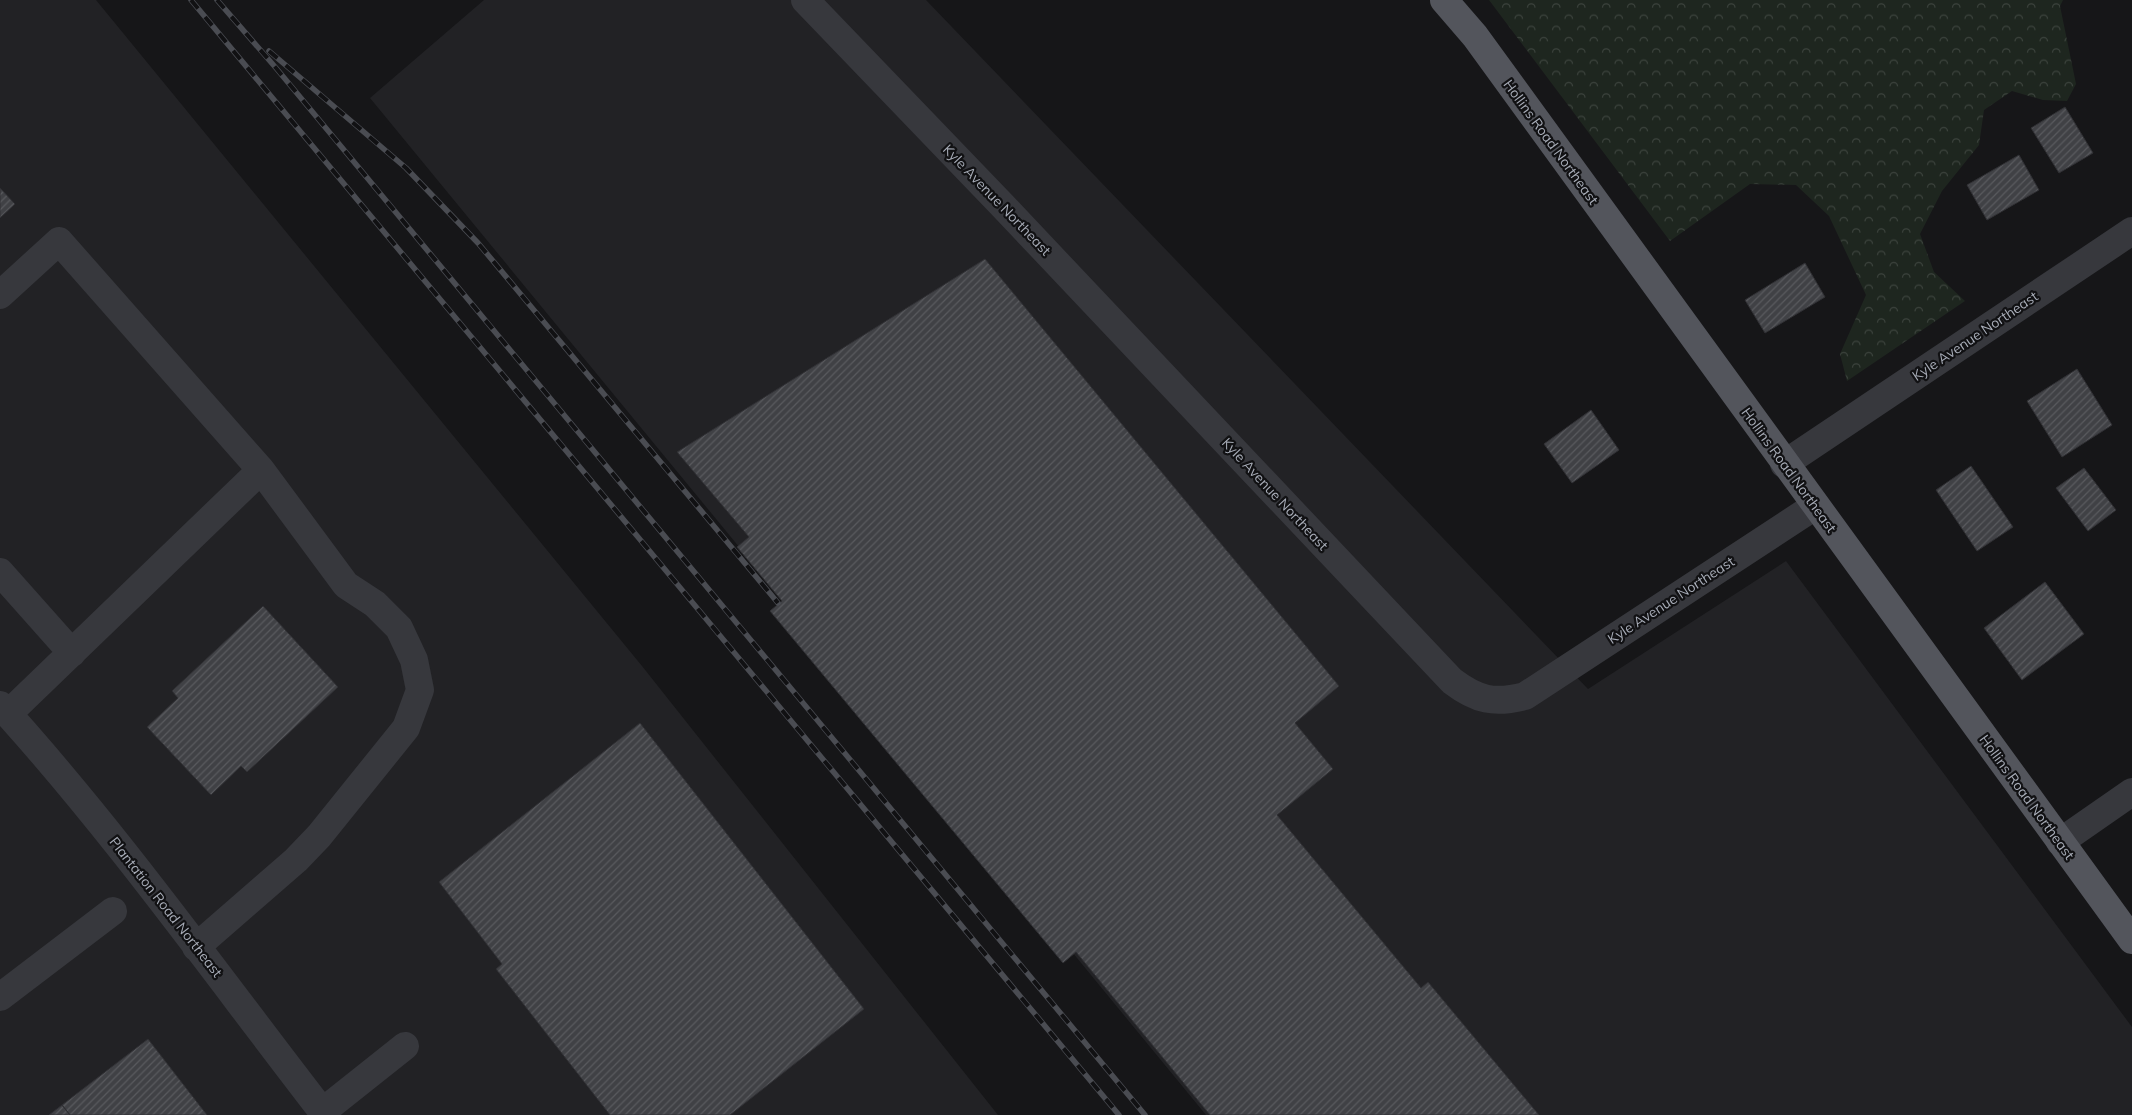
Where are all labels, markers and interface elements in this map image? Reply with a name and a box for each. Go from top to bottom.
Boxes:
street label: Hollins Road Northeast [1500,76,1603,208]
street label: Kyle Avenue Northeast [939,141,1055,259]
street label: Kyle Avenue Northeast [1909,287,2041,385]
street label: Hollins Road Northeast [1738,404,1841,536]
street label: Kyle Avenue Northeast [1218,434,1332,554]
street label: Kyle Avenue Northeast [1604,552,1738,648]
street label: Hollins Road Northeast [1976,731,2079,863]
street label: Plantation Road Northeast [106,833,226,981]

